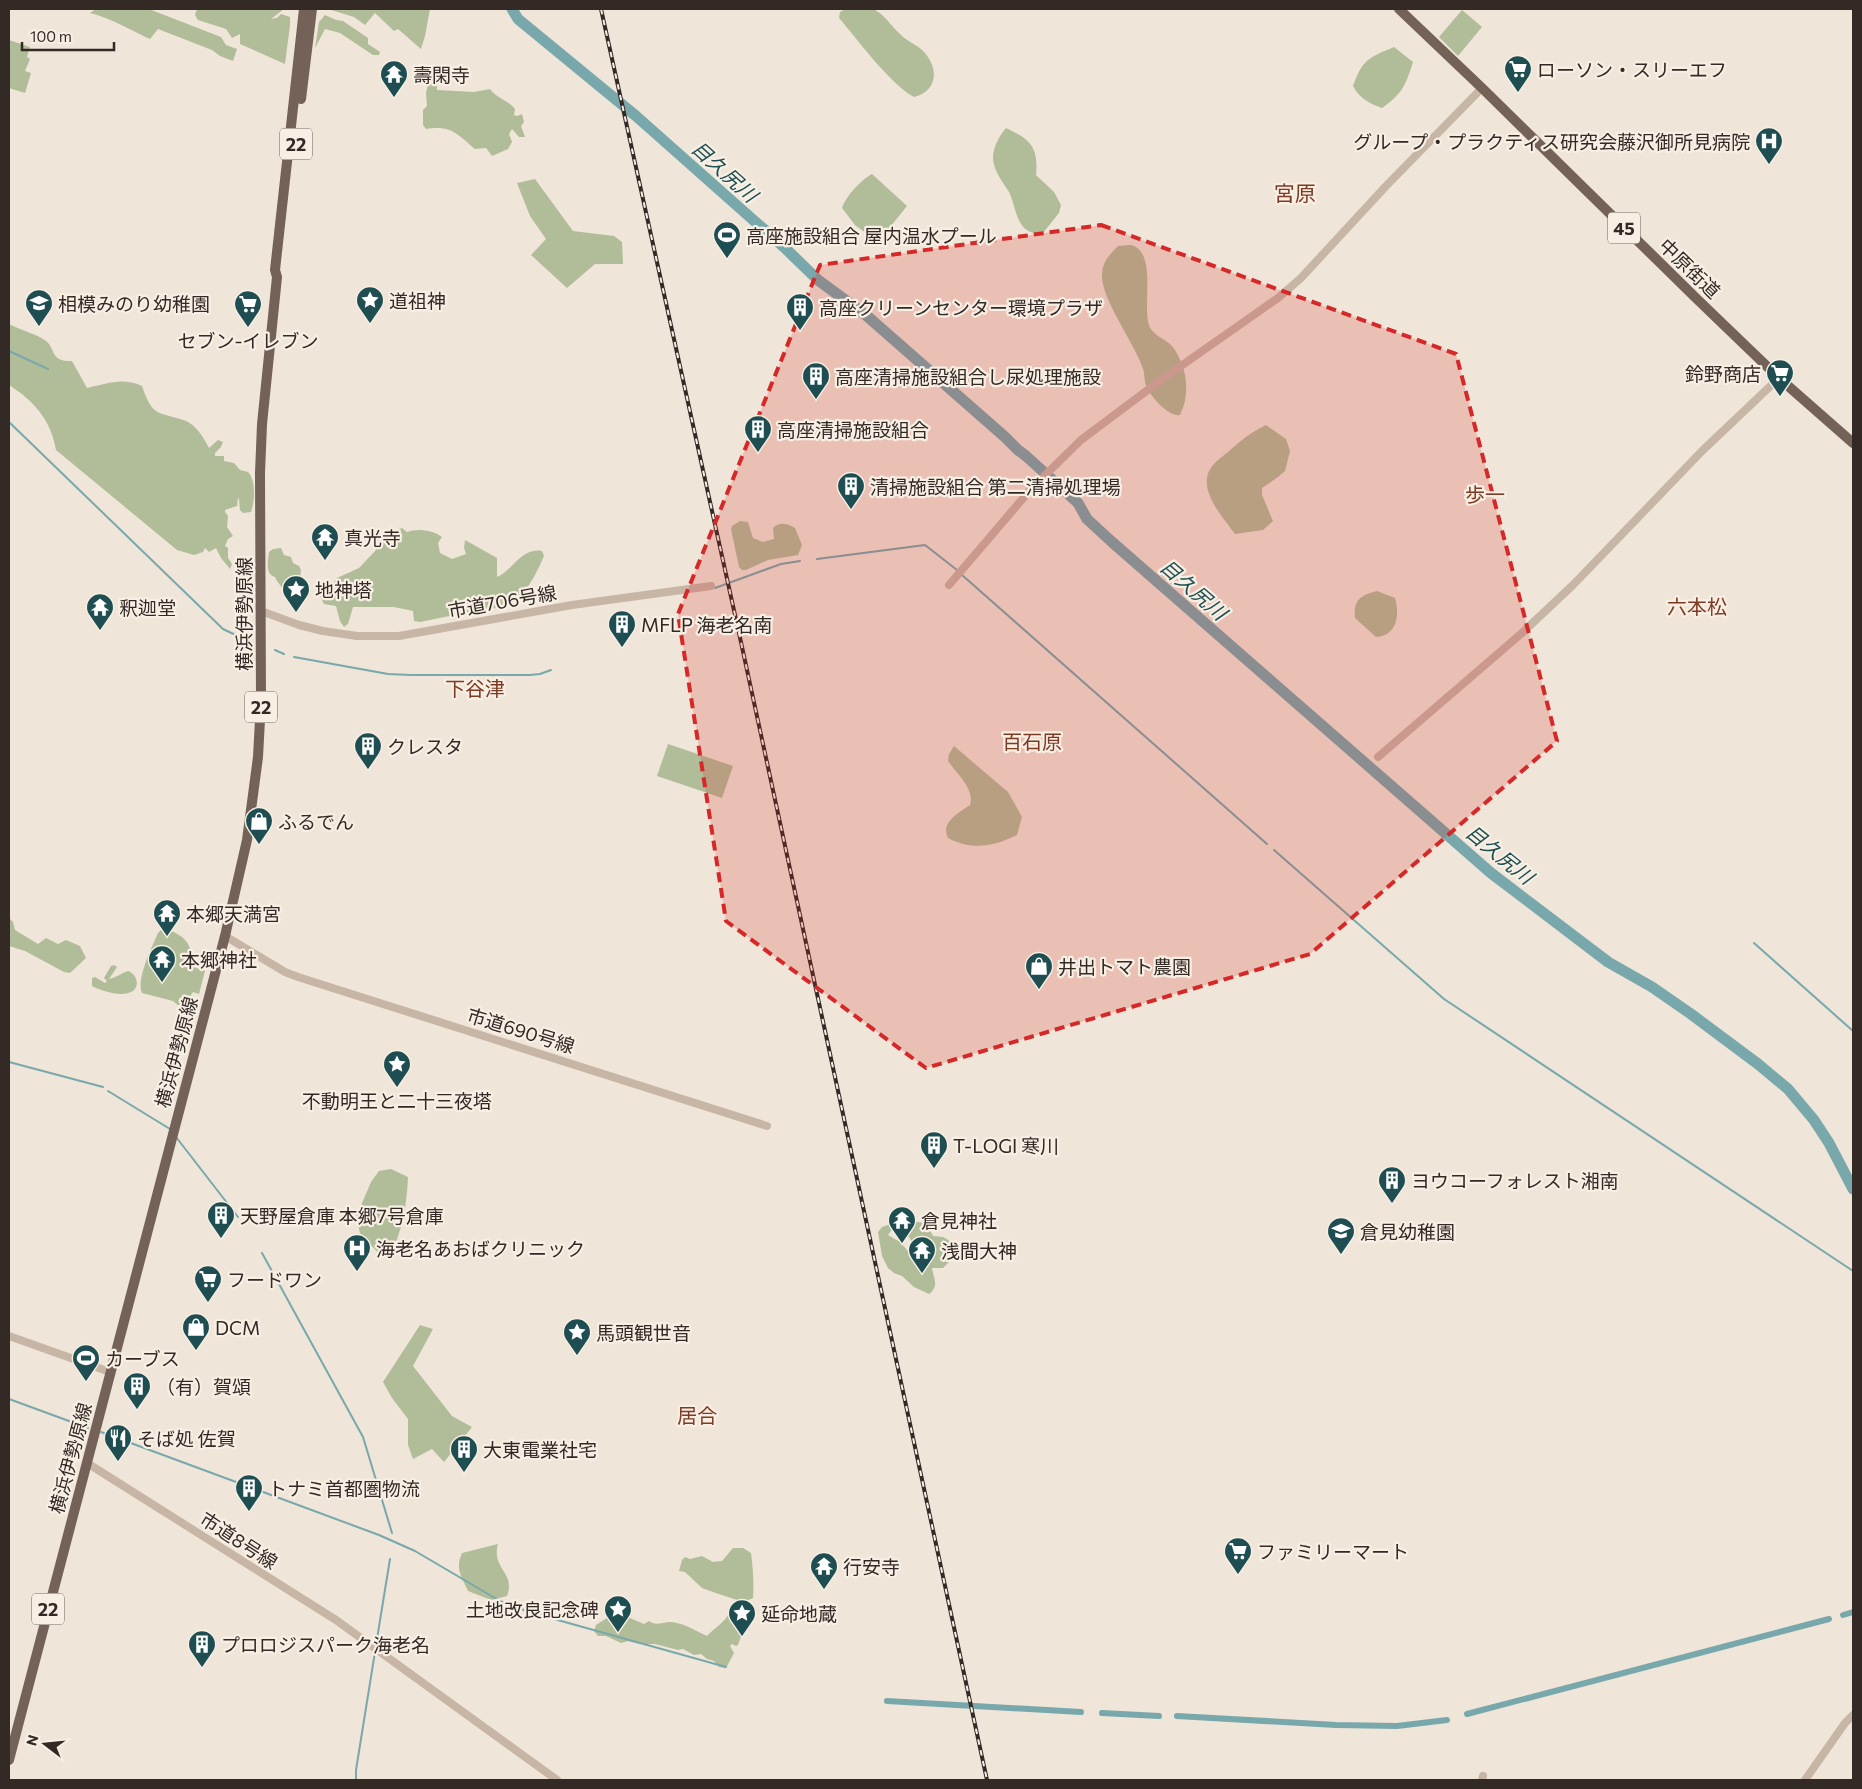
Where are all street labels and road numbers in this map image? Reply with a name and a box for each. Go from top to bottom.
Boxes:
road number: 22 [280,128,312,160]
road number: 45 [1608,212,1640,244]
street label: 中原街道 [1655,233,1725,303]
street label: 横浜伊勢原線 [232,557,255,671]
street label: 市道706号線 [446,580,558,622]
road number: 22 [245,692,277,722]
street label: 横浜伊勢原線 [150,994,202,1110]
street label: 市道690号線 [464,1003,578,1057]
street label: 横浜伊勢原線 [44,1400,96,1516]
street label: 市道8号線 [196,1507,282,1573]
road number: 22 [32,1594,64,1625]

